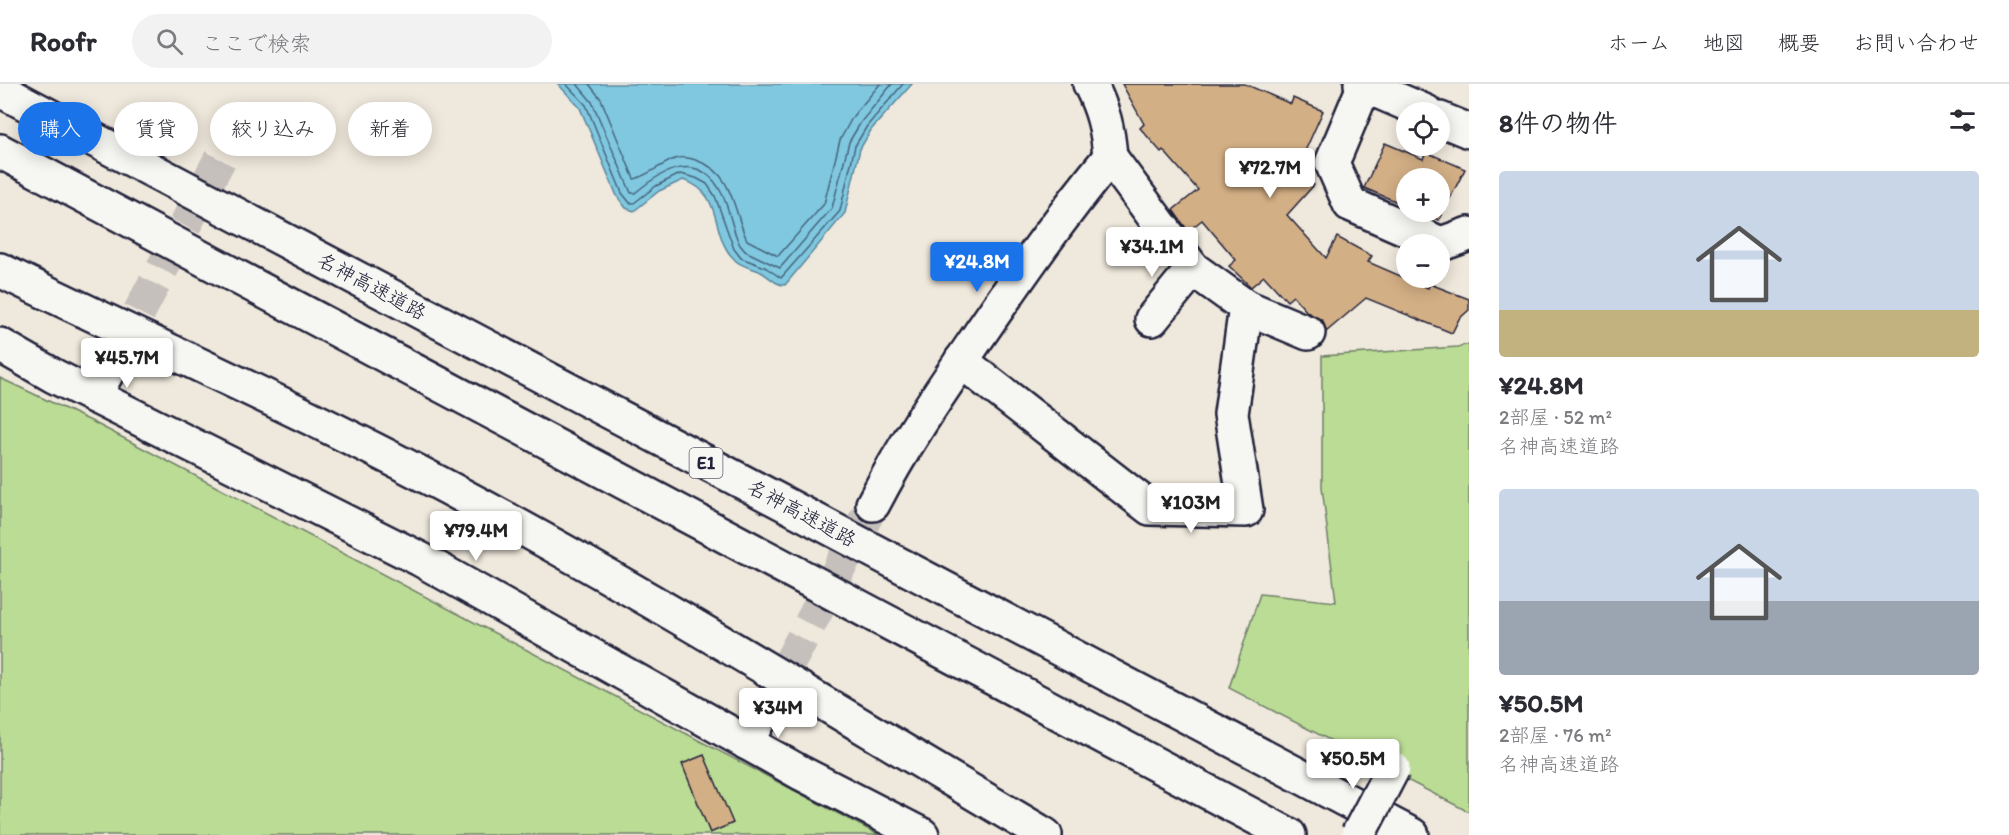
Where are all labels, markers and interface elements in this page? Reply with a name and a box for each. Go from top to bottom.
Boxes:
search box [132,14,552,68]
text: Roofr [30,24,96,58]
icon: search [153,25,186,58]
text: ここで検索 [201,30,312,57]
text: ホーム [1608,30,1670,55]
text: 地図 [1703,30,1745,55]
text: 概要 [1778,30,1820,55]
text: お問い合わせ [1853,30,1979,55]
chip: 購入 [18,102,102,156]
chip: 賃貸 [114,102,198,156]
chip: 絞り込み [210,102,336,156]
chip: 新着 [348,102,432,156]
map controls [1396,102,1450,288]
button: locate [1396,102,1450,156]
icon: filters [1946,104,1979,137]
text: 8件の物件 [1499,107,1617,139]
pin: ¥72.7M [1221,148,1319,199]
text: ¥72.7M [1239,155,1301,179]
button: + [1396,168,1450,222]
icon: home [1685,210,1793,318]
pin: ¥34.1M [1103,227,1201,278]
text: ¥34.1M [1120,234,1184,258]
button: − [1396,234,1450,288]
pin: ¥24.8M [928,242,1026,293]
street label: 名神高速道路 [313,247,431,325]
text: ¥24.8M [944,249,1010,273]
pin: ¥45.7M [78,338,176,389]
text: ¥45.7M [95,345,159,369]
text: ¥24.8M [1499,369,1584,401]
text: 2部屋 · 52 m² [1499,405,1612,429]
text: 名神高速道路 [1499,434,1619,458]
road number: E1 [690,448,722,478]
street label: 名神高速道路 [743,474,861,552]
pin: ¥103M [1149,483,1233,534]
text: ¥103M [1161,490,1221,514]
pin: ¥79.4M [427,511,525,562]
text: ¥79.4M [444,518,508,542]
icon: home [1685,528,1793,636]
text: ¥50.5M [1499,687,1584,719]
pin: ¥34M [742,688,814,739]
text: ¥34M [753,695,803,719]
text: 2部屋 · 76 m² [1499,723,1611,747]
pin: ¥50.5M [1304,739,1402,790]
text: ¥50.5M [1320,746,1386,770]
text: 名神高速道路 [1499,752,1619,776]

